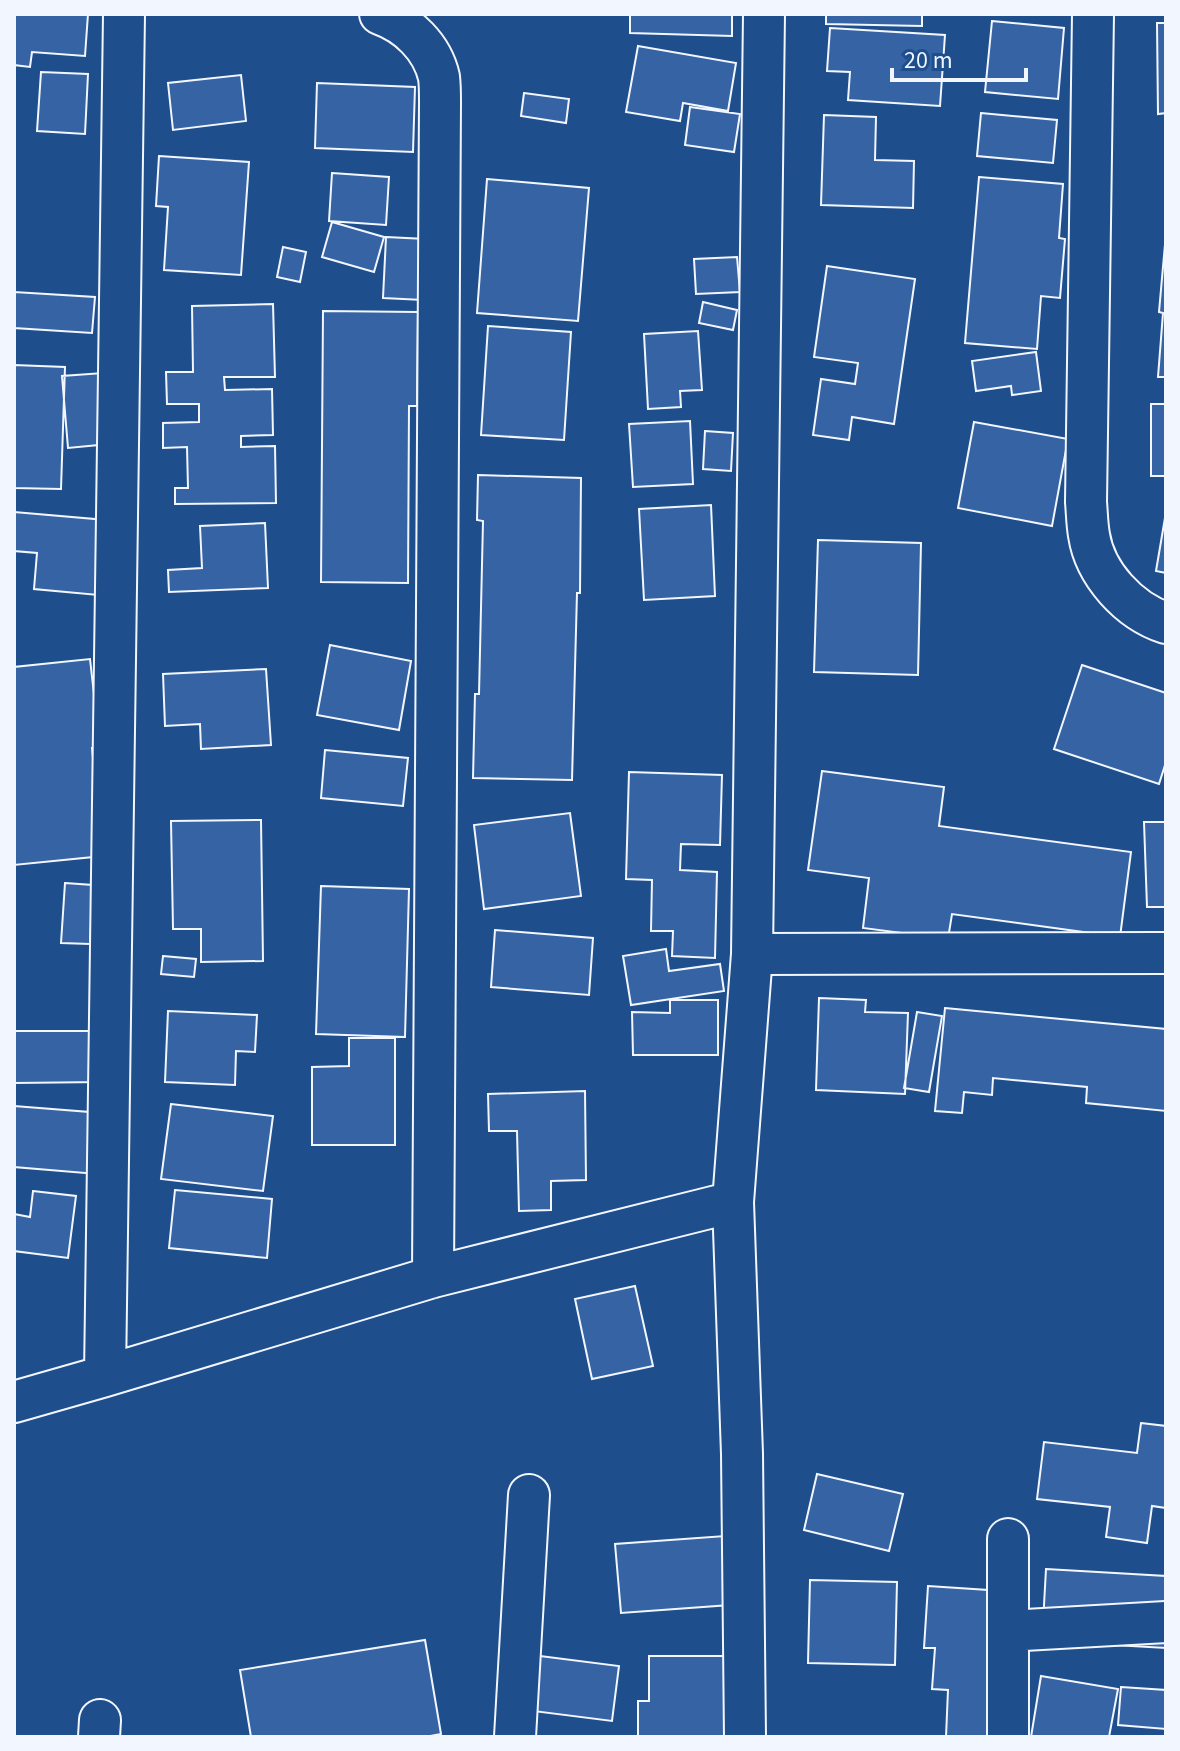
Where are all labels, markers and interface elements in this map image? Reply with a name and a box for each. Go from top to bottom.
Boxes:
scale bar [892,32,1026,82]
text: 20 m [904,43,953,78]

